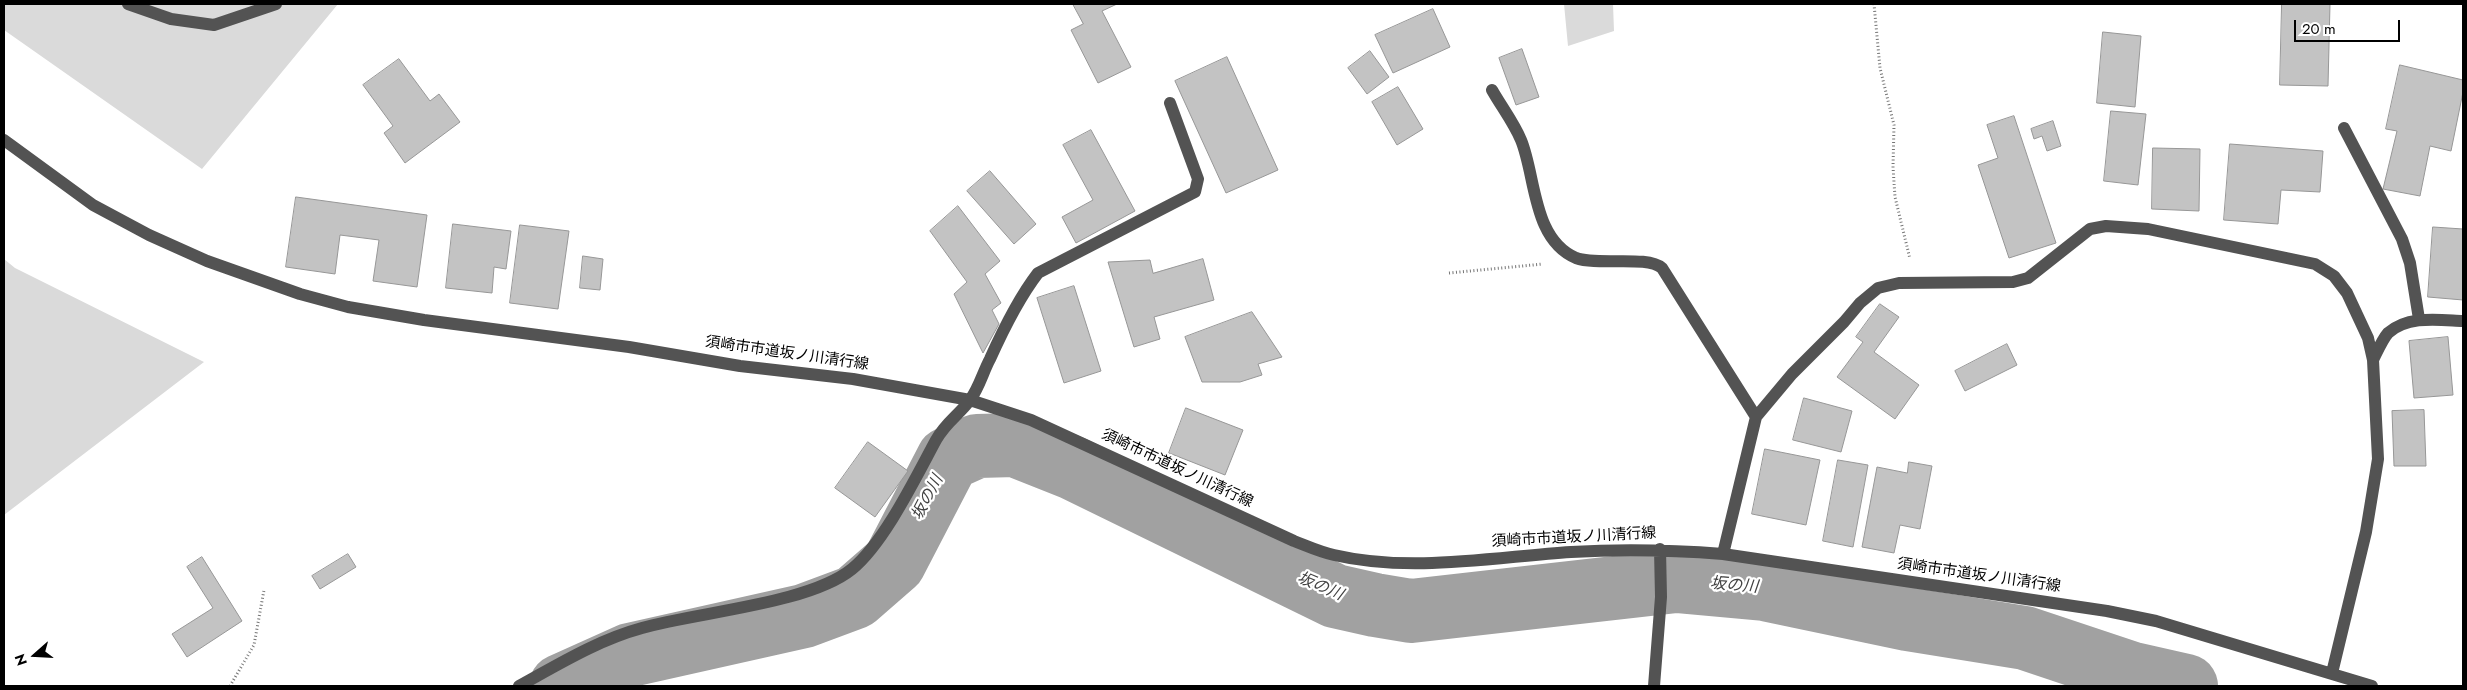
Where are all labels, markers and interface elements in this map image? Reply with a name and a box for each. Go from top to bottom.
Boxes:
scale bar [2297,10,2403,42]
text: 20 m [2302,18,2336,40]
street label: 須崎市市道坂ノ川清行線 [704,334,870,374]
street label: 須崎市市道坂ノ川清行線 [1098,426,1256,512]
water label: 坂の川 [908,472,948,524]
street label: 須崎市市道坂ノ川清行線 [1491,525,1657,551]
street label: 須崎市市道坂ノ川清行線 [1896,556,2062,596]
water label: 坂の川 [1294,569,1346,605]
water label: 坂の川 [1709,574,1759,598]
north arrow [10,630,60,680]
text: N [10,651,32,668]

